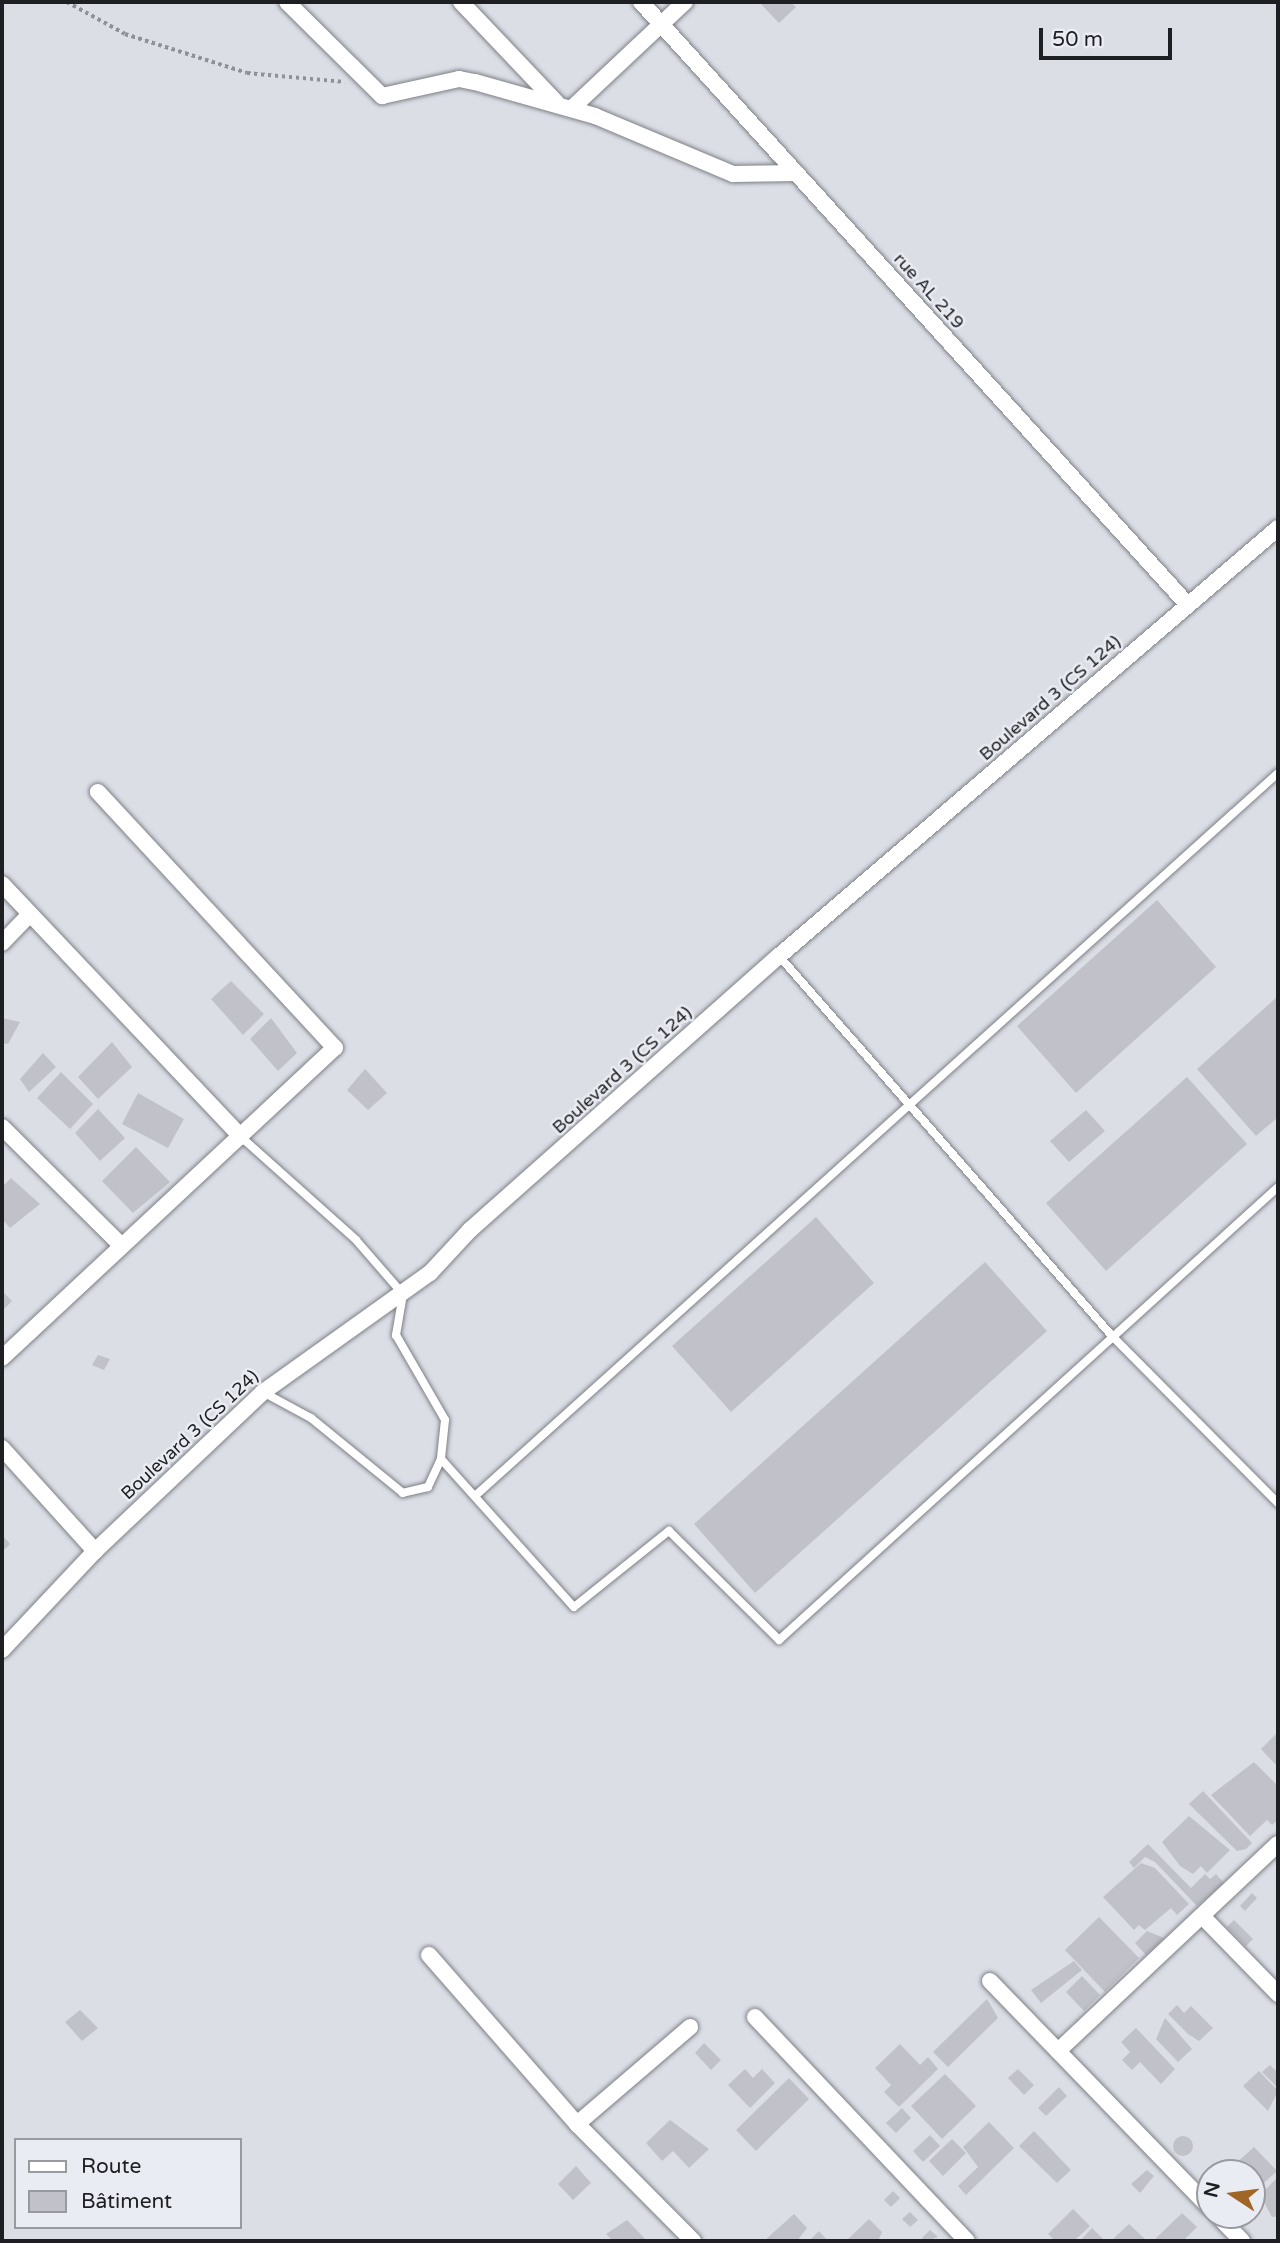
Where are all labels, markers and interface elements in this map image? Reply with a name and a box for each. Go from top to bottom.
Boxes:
scale bar [1042,14,1175,58]
text: 50 m [1052,27,1103,52]
street label: rue AL 219 [889,248,969,334]
street label: Boulevard 3 (CS 124) [975,631,1125,765]
street label: Boulevard 3 (CS 124) [548,1002,696,1138]
street label: Boulevard 3 (CS 124) [117,1366,263,1504]
legend [14,2138,242,2229]
text: Route [81,2154,141,2179]
north arrow [1196,2159,1266,2229]
text: N [1200,2180,1225,2200]
text: Bâtiment [81,2189,172,2214]

